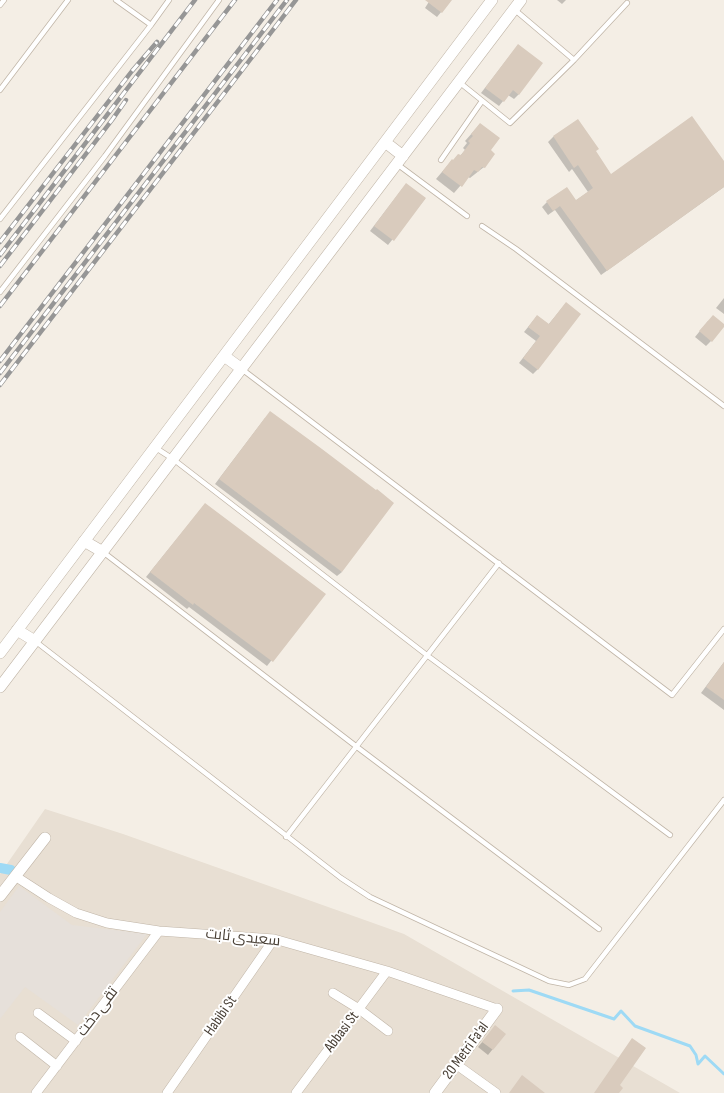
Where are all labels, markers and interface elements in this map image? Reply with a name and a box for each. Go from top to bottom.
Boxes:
street label: سعیدی ثابت [205,925,281,951]
street label: تقی دخت [74,984,122,1040]
street label: Habibi St [201,992,241,1040]
street label: Abbasi St [321,1008,363,1056]
street label: 20 Metri Fa'al [439,1019,493,1083]

